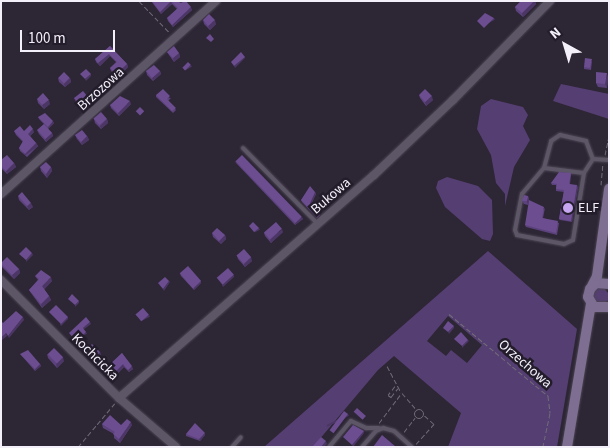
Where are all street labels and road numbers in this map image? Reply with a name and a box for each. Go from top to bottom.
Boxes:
street label: Brzozowa [74,64,128,114]
street label: Bukowa [308,174,354,218]
street label: Kochcicka [68,330,122,384]
street label: Orzechowa [495,336,555,392]

